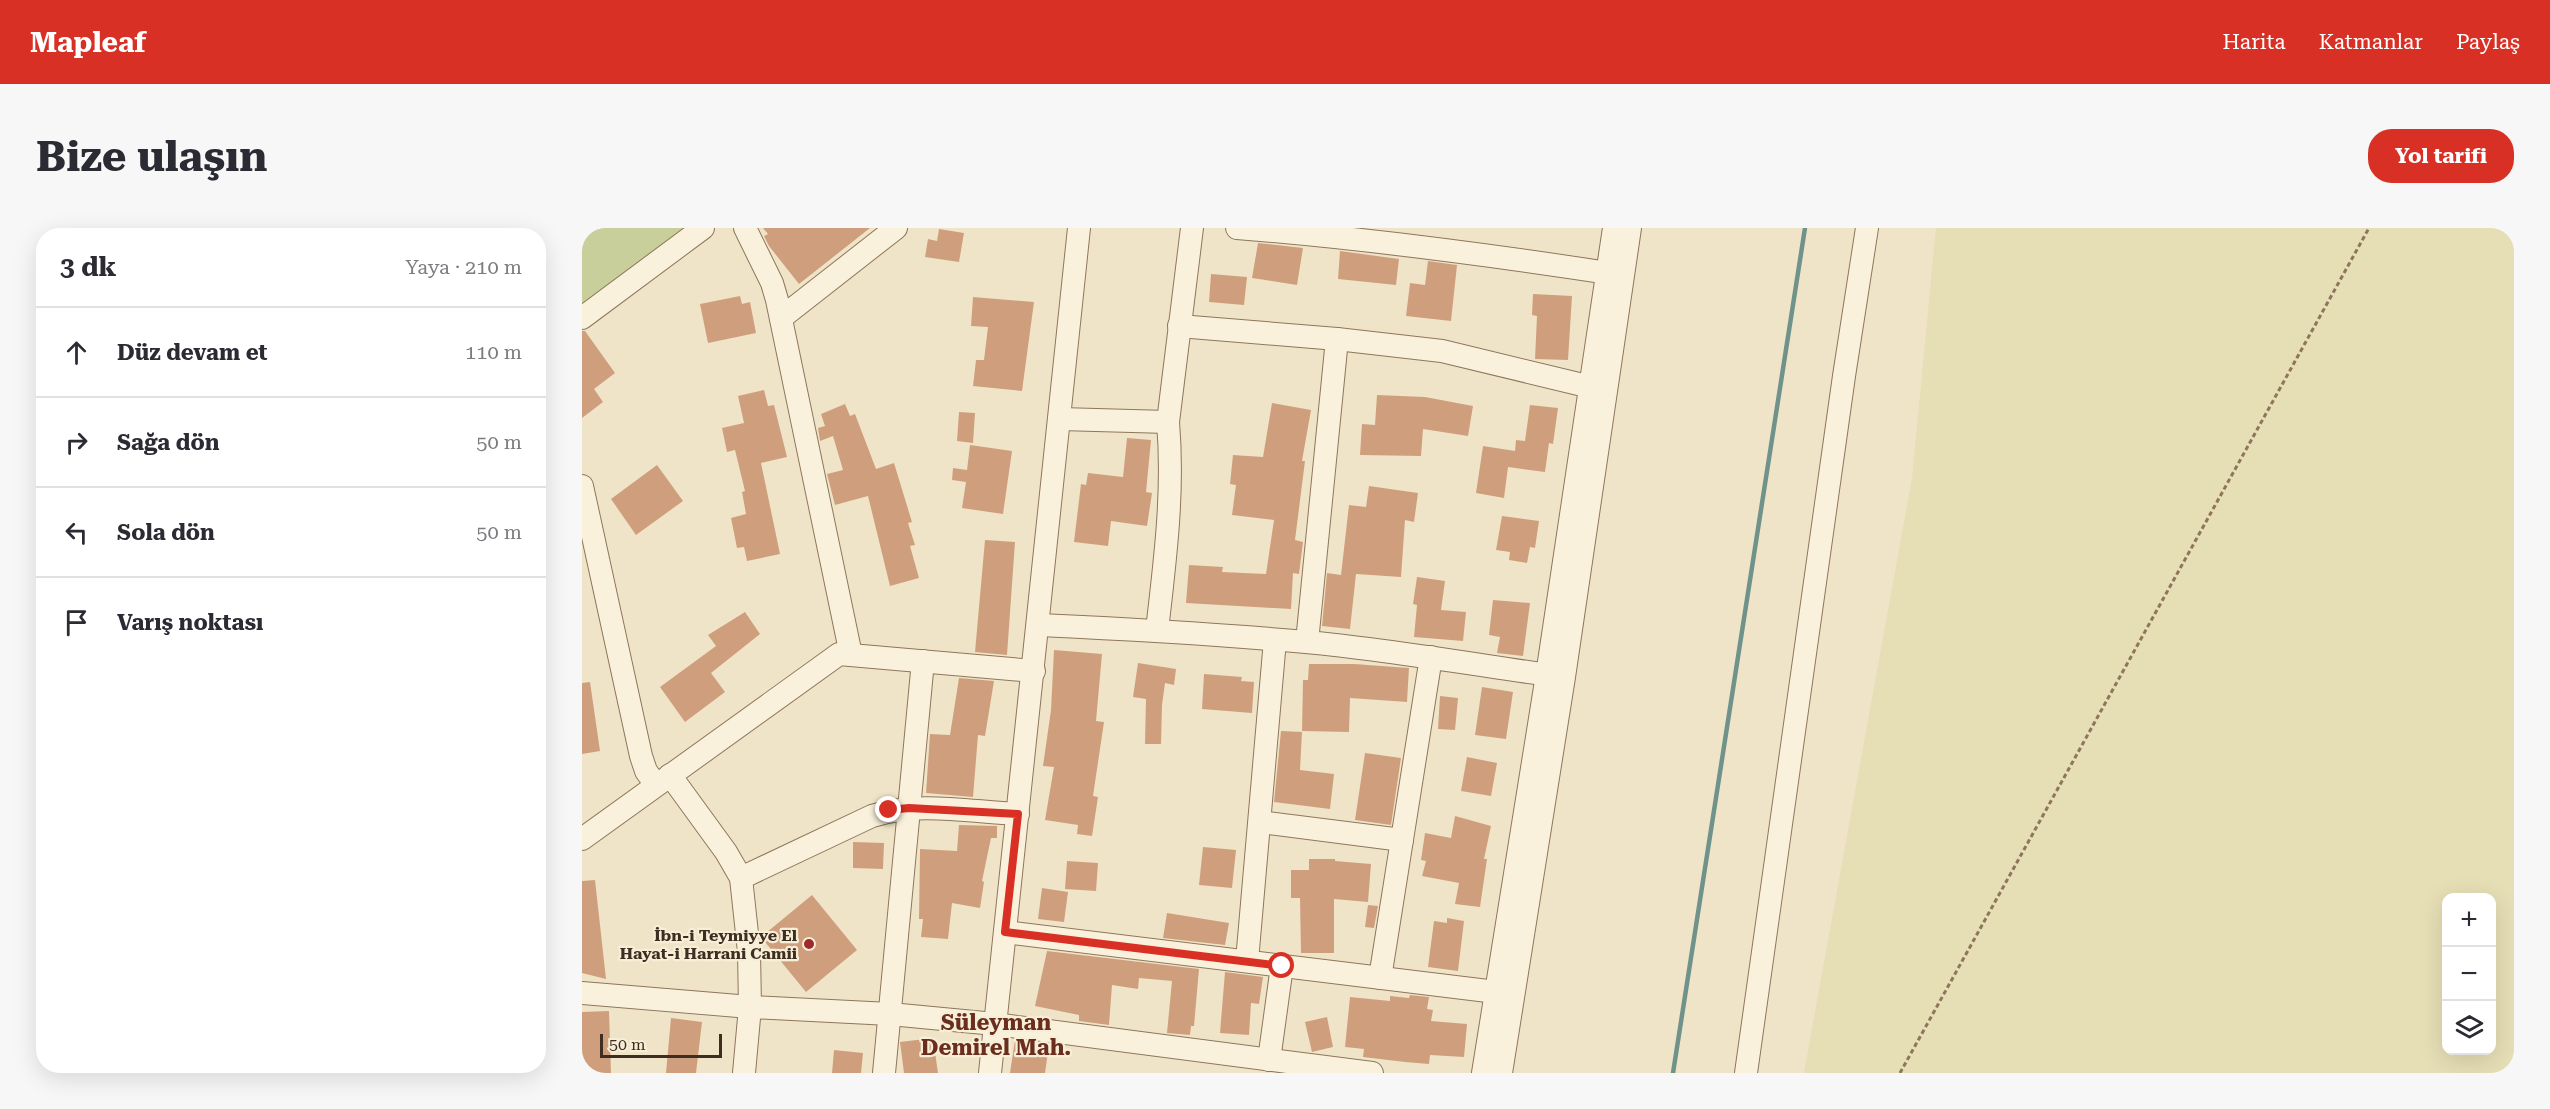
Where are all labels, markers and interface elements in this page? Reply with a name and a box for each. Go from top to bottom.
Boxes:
text: Mapleaf [30,26,146,59]
text: Harita [2223,30,2286,54]
text: Katmanlar [2319,30,2423,54]
text: Paylaş [2456,30,2520,54]
button: Yol tarifi [2368,129,2514,183]
text: Bize ulaşın [36,132,267,181]
text: 3 dk [60,252,116,282]
text: Yaya · 210 m [405,255,522,279]
icon: ahead [60,336,93,369]
text: Düz devam et [117,340,268,365]
text: 110 m [465,340,522,364]
icon: right [60,426,93,459]
text: Sağa dön [117,430,219,455]
text: 50 m [476,430,522,454]
icon: left [60,516,93,549]
text: Sola dön [117,520,215,545]
text: 50 m [476,520,522,544]
icon: arrive [60,606,93,639]
text: Varış noktası [117,610,263,635]
route end [875,796,901,822]
map controls [2442,893,2496,1055]
button: + [2442,893,2496,947]
place label: İbn-i Teymiyye El Hayat-i Harrani Camii [620,926,798,963]
marker: İbn-i Teymiyye El Hayat-i Harrani Camii [802,937,816,951]
button: − [2442,947,2496,1001]
route start [1268,952,1294,978]
button: layers [2442,1001,2496,1055]
district label: Süleyman Demirel Mah. [921,1010,1071,1060]
scale bar [600,1031,722,1058]
text: 50 m [609,1035,646,1054]

